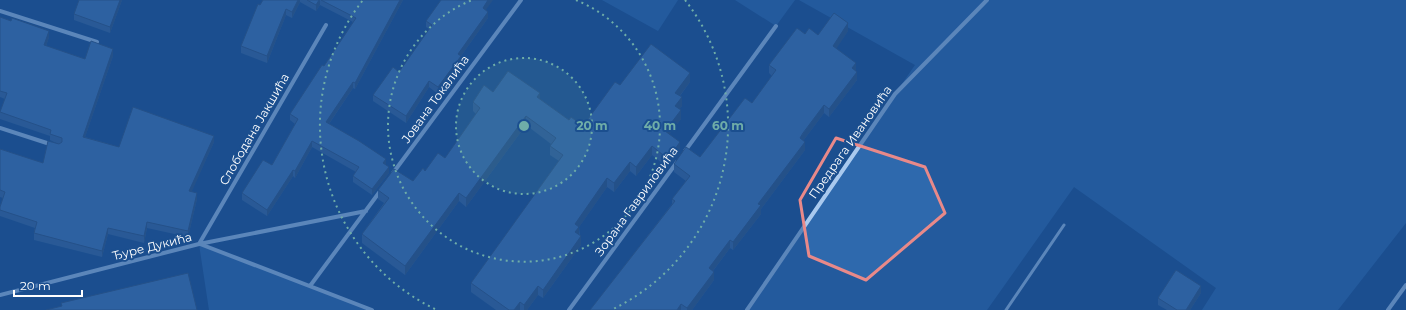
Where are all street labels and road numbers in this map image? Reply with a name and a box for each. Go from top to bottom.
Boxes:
street label: Јована Токалића [398,52,472,146]
street label: Слободана Јакшића [216,70,292,188]
street label: Предрага Ивановића [805,83,895,201]
street label: Зорана Гавриловића [591,143,681,259]
street label: Ђуре Дукића [111,229,193,263]

